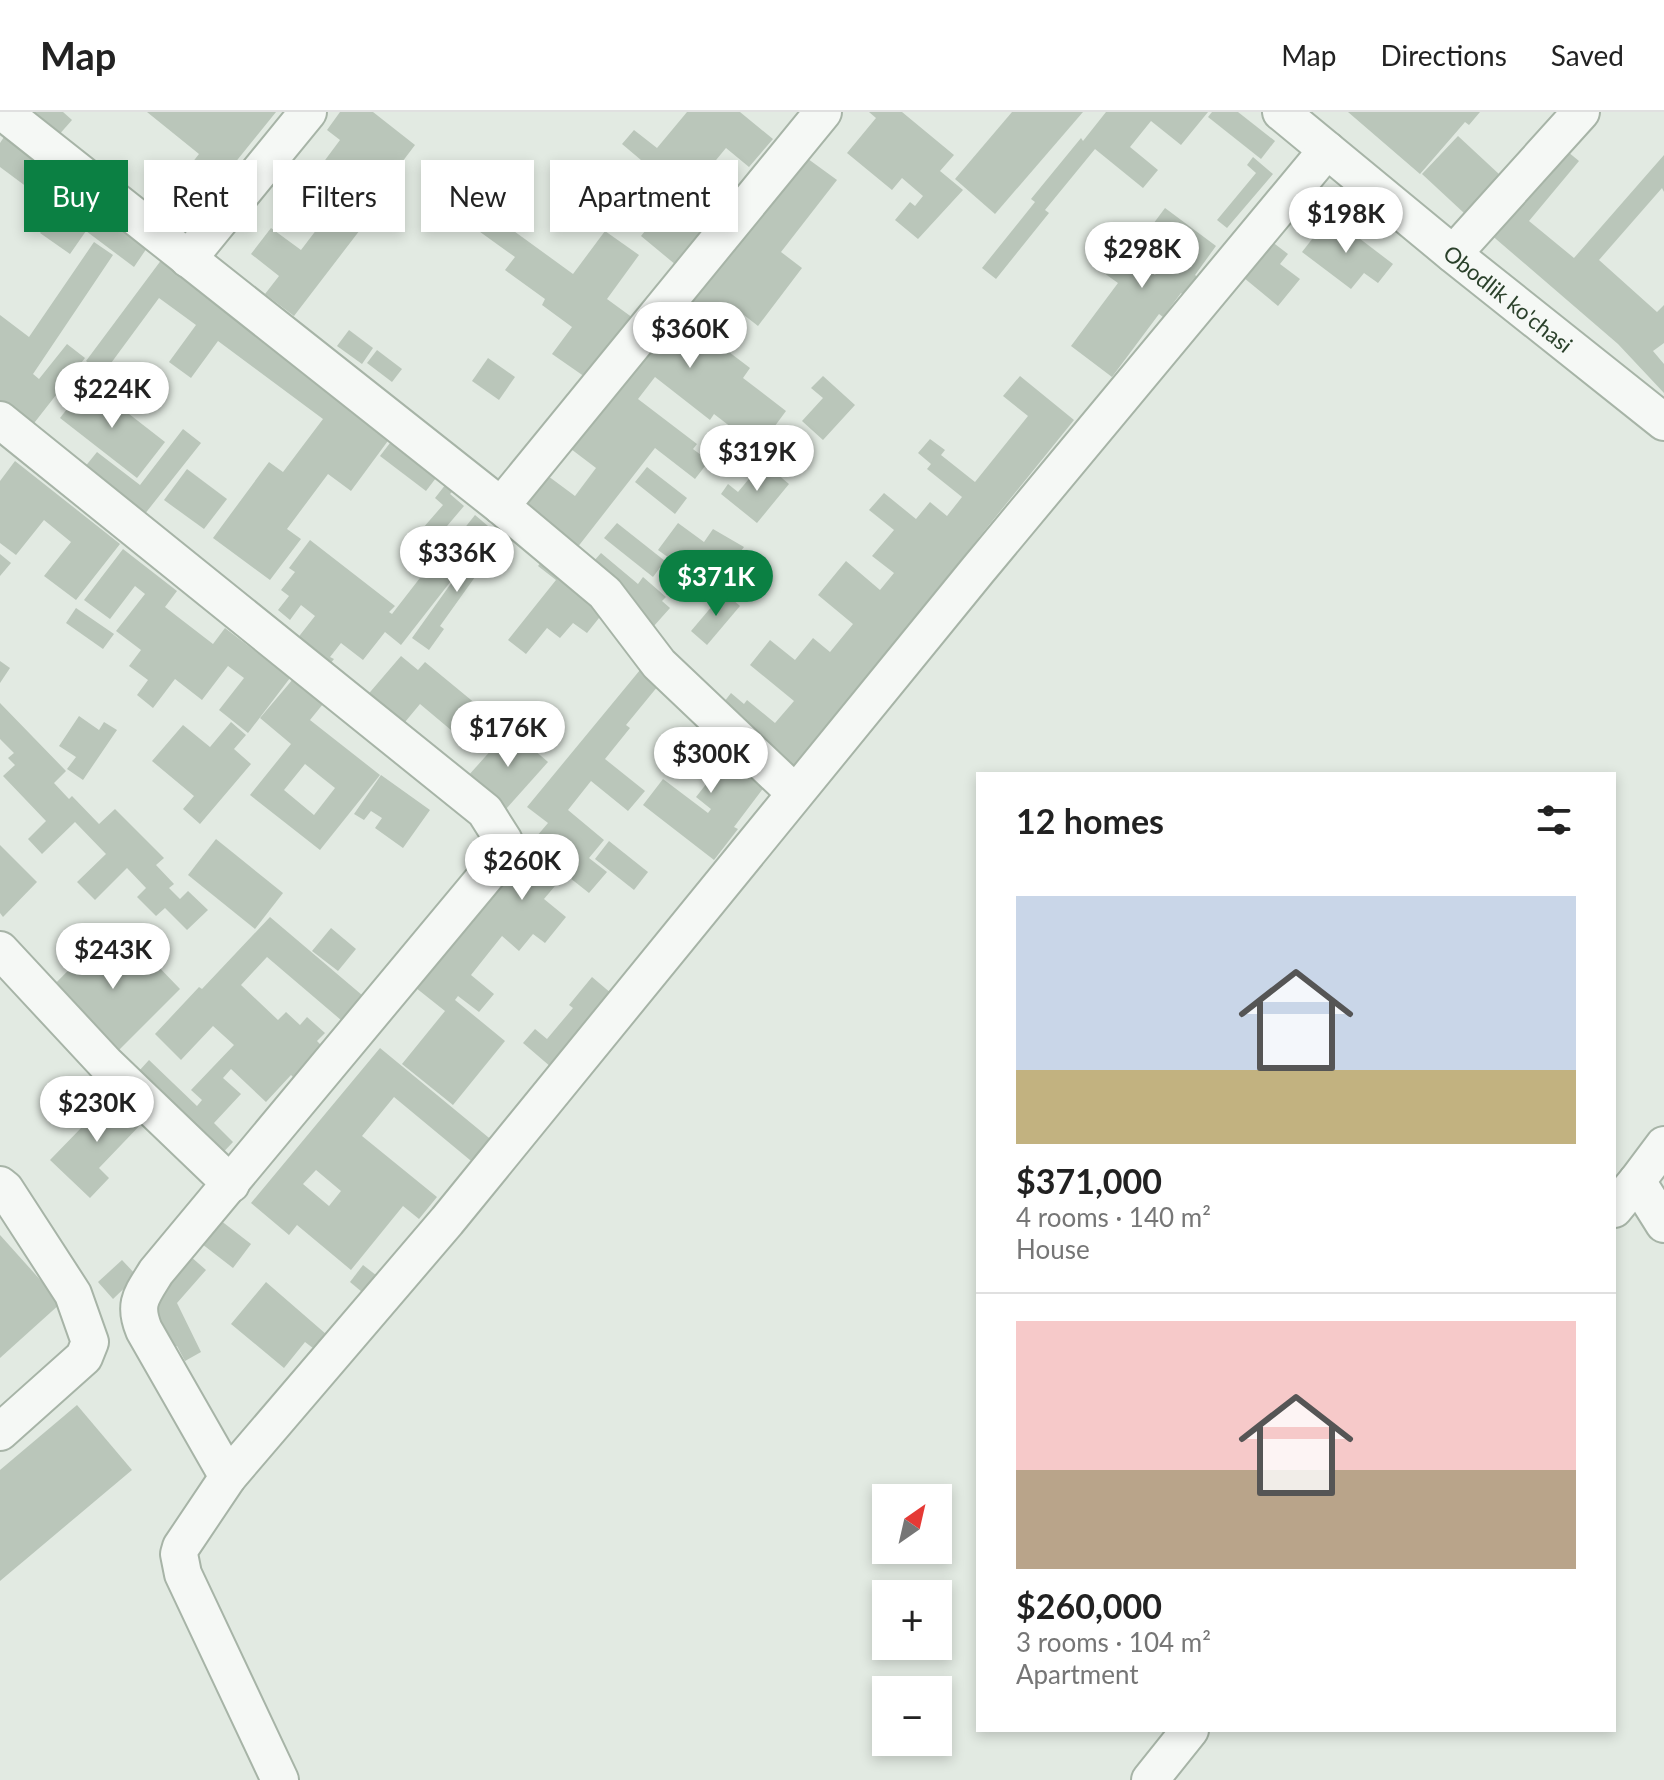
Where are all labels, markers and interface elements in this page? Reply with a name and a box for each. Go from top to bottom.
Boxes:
text: Map [40,32,116,78]
text: Map [1281,38,1336,72]
text: Directions [1380,38,1507,72]
text: Saved [1551,38,1624,72]
chip: Buy [24,160,128,232]
chip: Rent [144,160,257,232]
chip: Filters [273,160,405,232]
chip: New [421,160,534,232]
chip: Apartment [550,160,738,232]
pin: $198K [1290,187,1402,255]
text: $198K [1307,197,1385,229]
pin: $298K [1086,222,1198,290]
text: $298K [1103,232,1181,264]
street label: Obodlik ko'chasi [1439,239,1578,358]
pin: $360K [634,302,746,370]
text: $360K [651,312,729,344]
pin: $224K [56,362,168,430]
text: $224K [73,372,151,404]
pin: $319K [701,425,813,493]
text: $319K [718,435,796,467]
pin: $336K [401,526,513,594]
text: $336K [418,536,496,568]
pin: $371K [660,550,772,618]
text: $371K [677,560,755,592]
pin: $176K [452,701,564,769]
text: $176K [469,711,547,743]
pin: $300K [655,727,767,795]
text: $300K [672,737,750,769]
icon: filters [1532,798,1576,842]
text: 12 homes [1016,800,1164,841]
pin: $260K [466,834,578,902]
text: $260K [483,844,561,876]
pin: $243K [57,923,169,991]
text: $243K [74,933,152,965]
icon: home [1224,948,1368,1092]
pin: $230K [41,1076,153,1144]
text: $230K [58,1086,136,1118]
text: $371,000 [1016,1160,1162,1201]
text: 4 rooms · 140 m² [1016,1201,1211,1233]
text: House [1016,1233,1090,1265]
icon: home [1224,1373,1368,1517]
north arrow [872,1484,952,1564]
map controls [872,1484,952,1756]
button: + [872,1580,952,1660]
text: $260,000 [1016,1585,1162,1626]
text: 3 rooms · 104 m² [1016,1626,1211,1658]
text: Apartment [1016,1658,1139,1690]
button: − [872,1676,952,1756]

